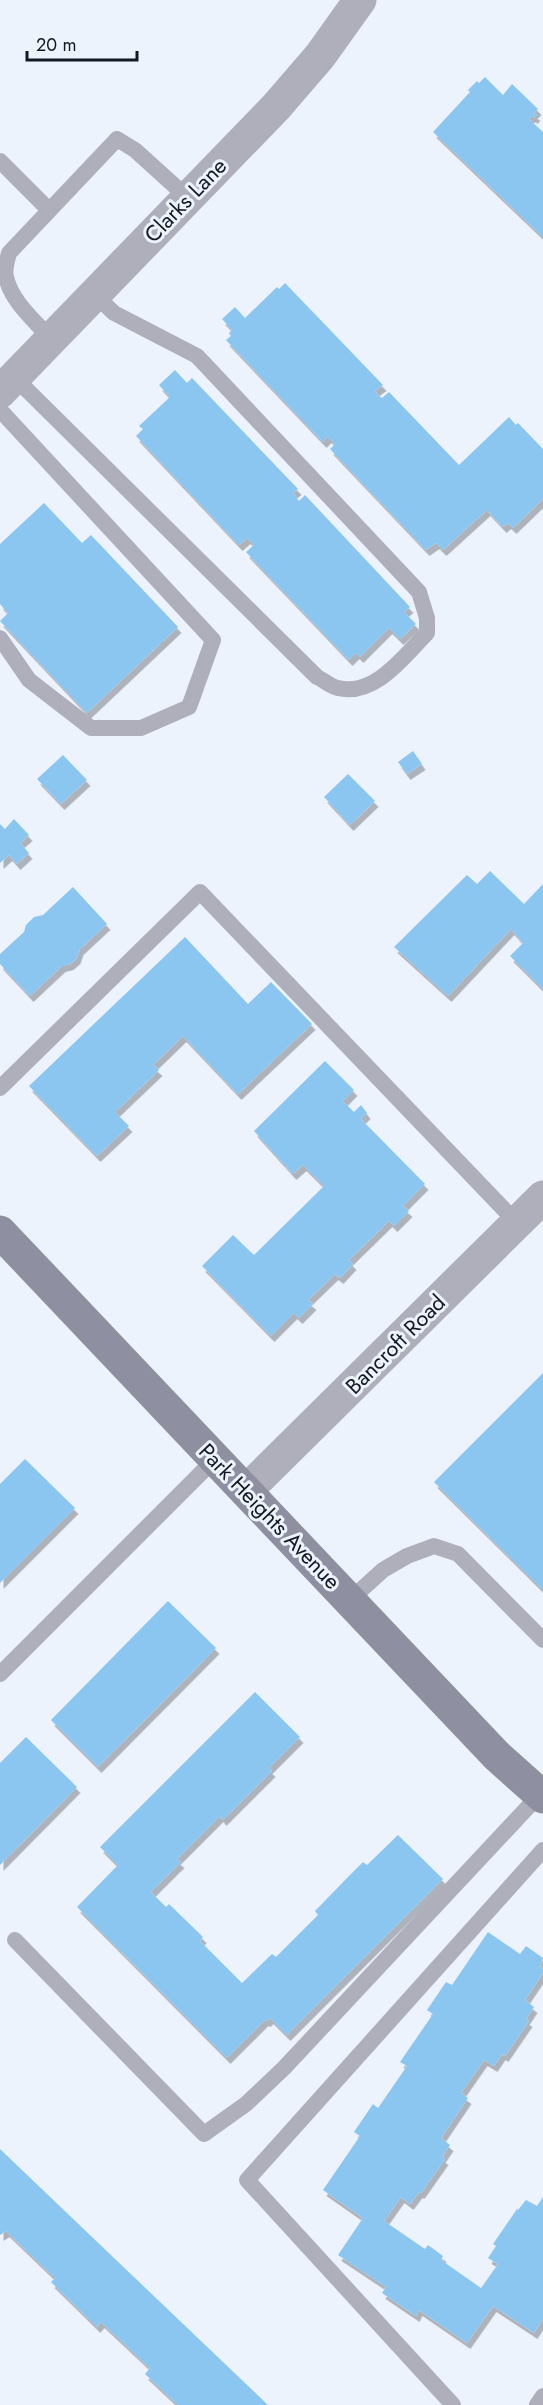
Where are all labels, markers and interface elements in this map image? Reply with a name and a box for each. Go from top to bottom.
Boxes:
scale bar [27,24,136,62]
text: 20 m [36,32,76,58]
street label: Clarks Lane [136,150,234,250]
street label: Bancroft Road [338,1287,452,1401]
street label: Park Heights Avenue [192,1436,348,1596]

